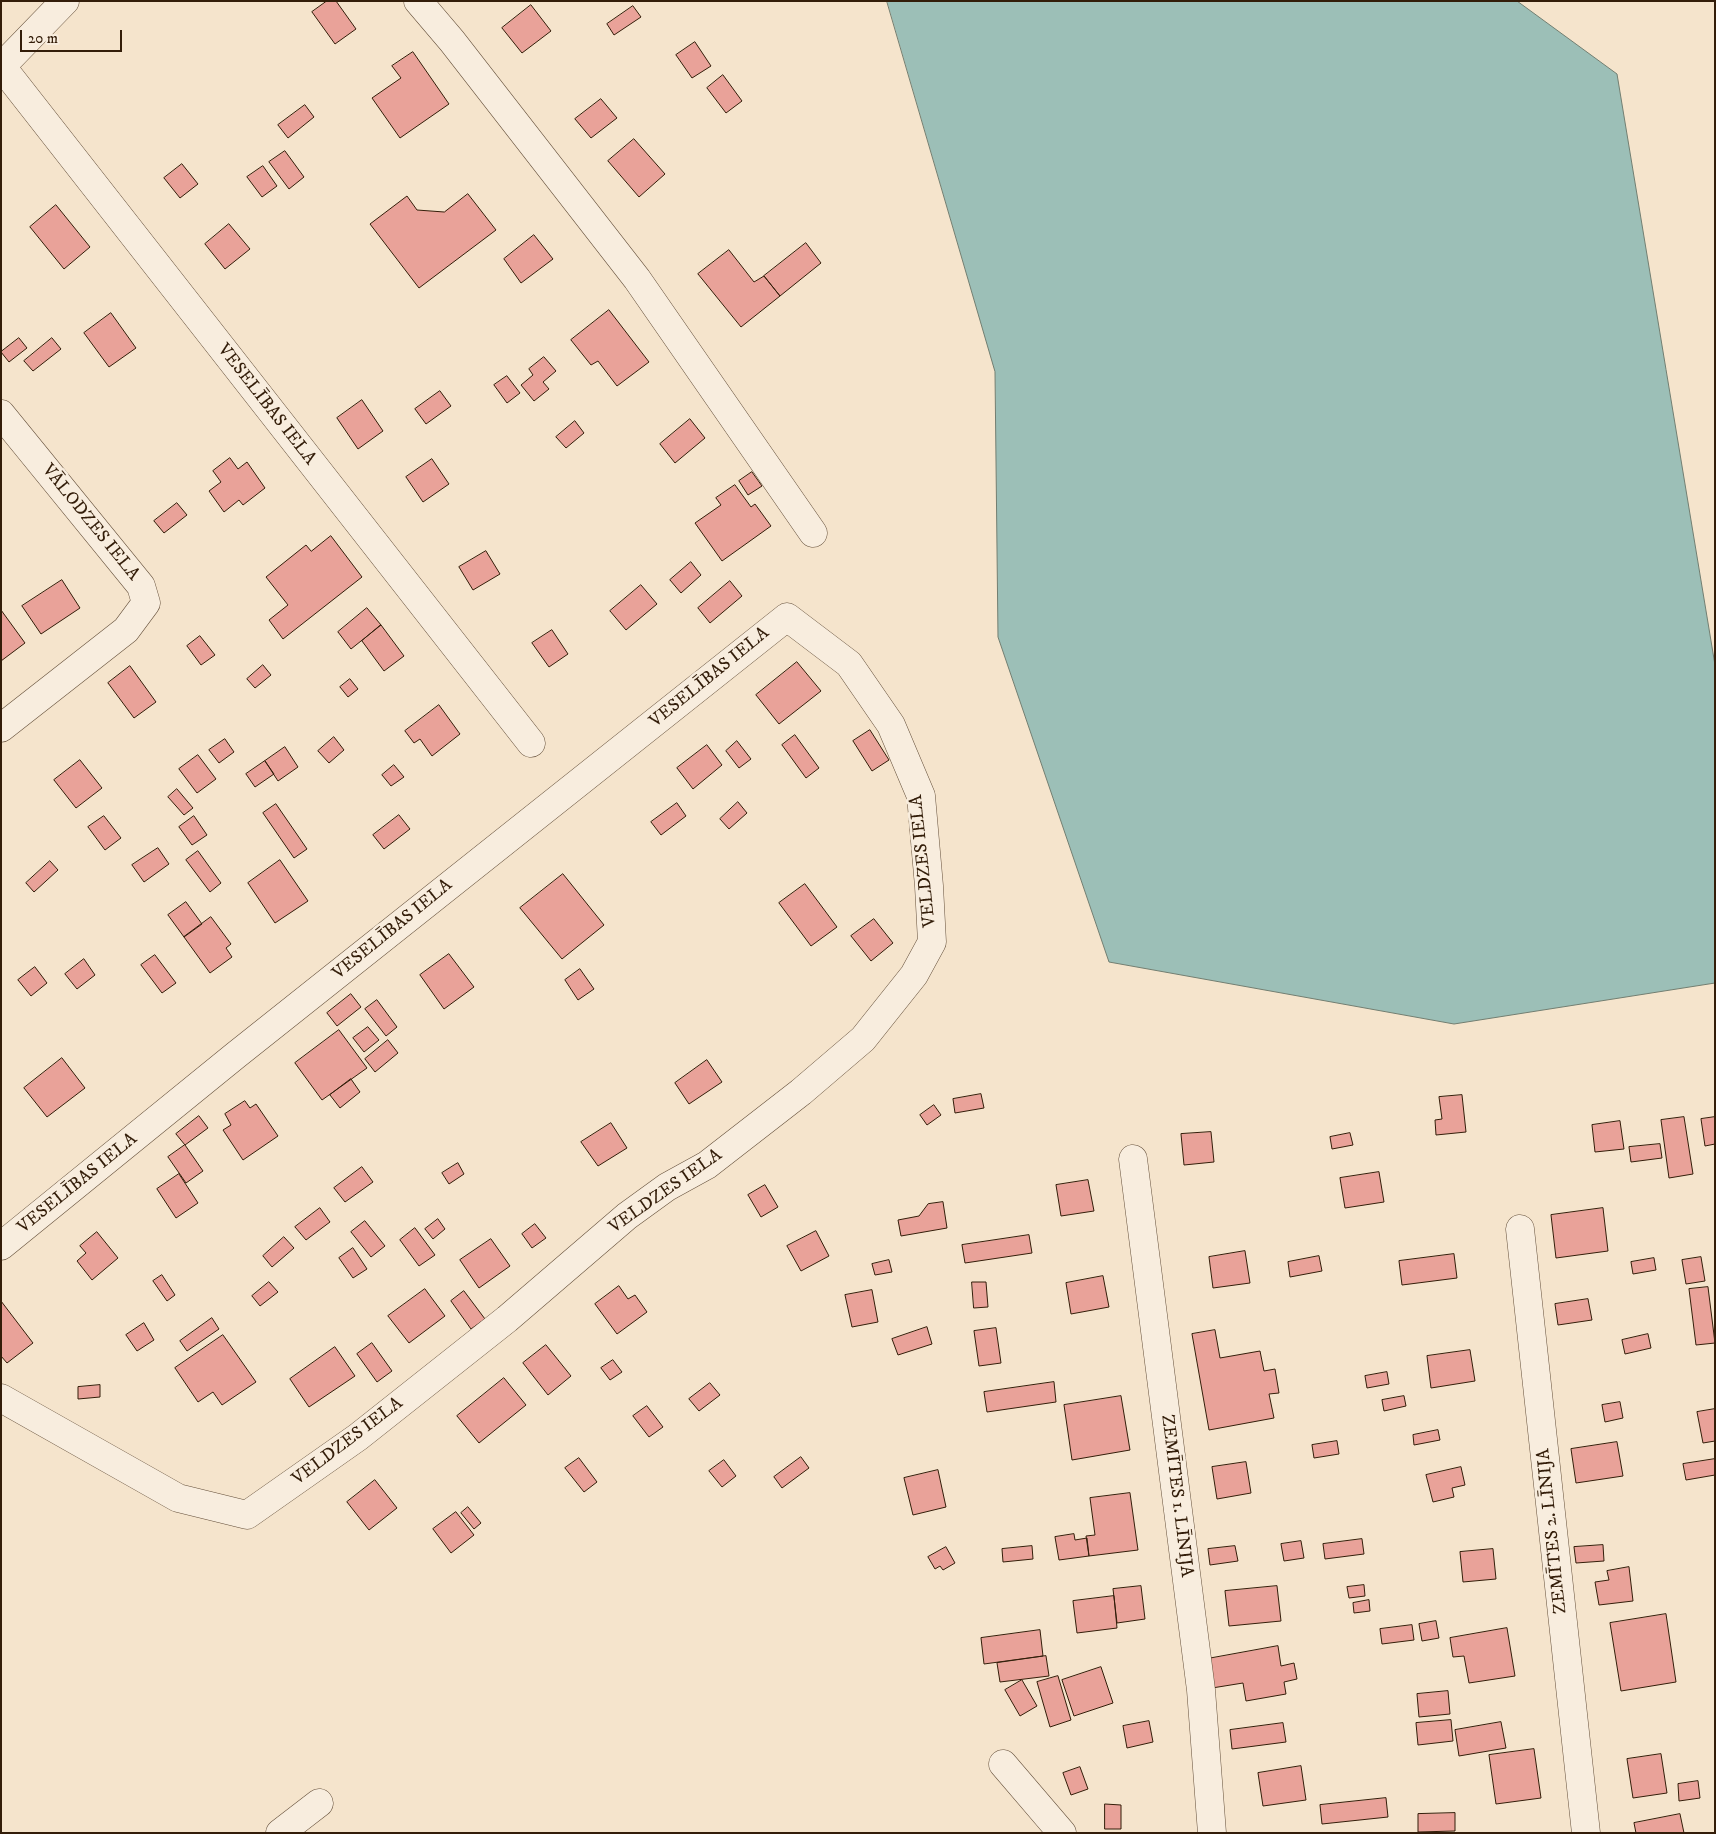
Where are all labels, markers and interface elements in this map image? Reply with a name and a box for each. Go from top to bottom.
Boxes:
scale bar [22,20,125,52]
text: 20 m [28,29,58,48]
street label: VESELĪBAS IELA [212,340,320,470]
street label: VĀLODZES IELA [36,460,144,586]
street label: VESELĪBAS IELA [646,623,774,733]
street label: VELDZES IELA [906,794,942,928]
street label: VESELĪBAS IELA [329,875,457,985]
street label: VESELĪBAS IELA [14,1129,142,1239]
street label: VELDZES IELA [605,1145,727,1239]
street label: VELDZES IELA [288,1393,408,1491]
street label: ZEMĪTES 1. LĪNIJA [1155,1414,1197,1578]
street label: ZEMĪTES 2. LĪNIJA [1534,1447,1572,1615]

